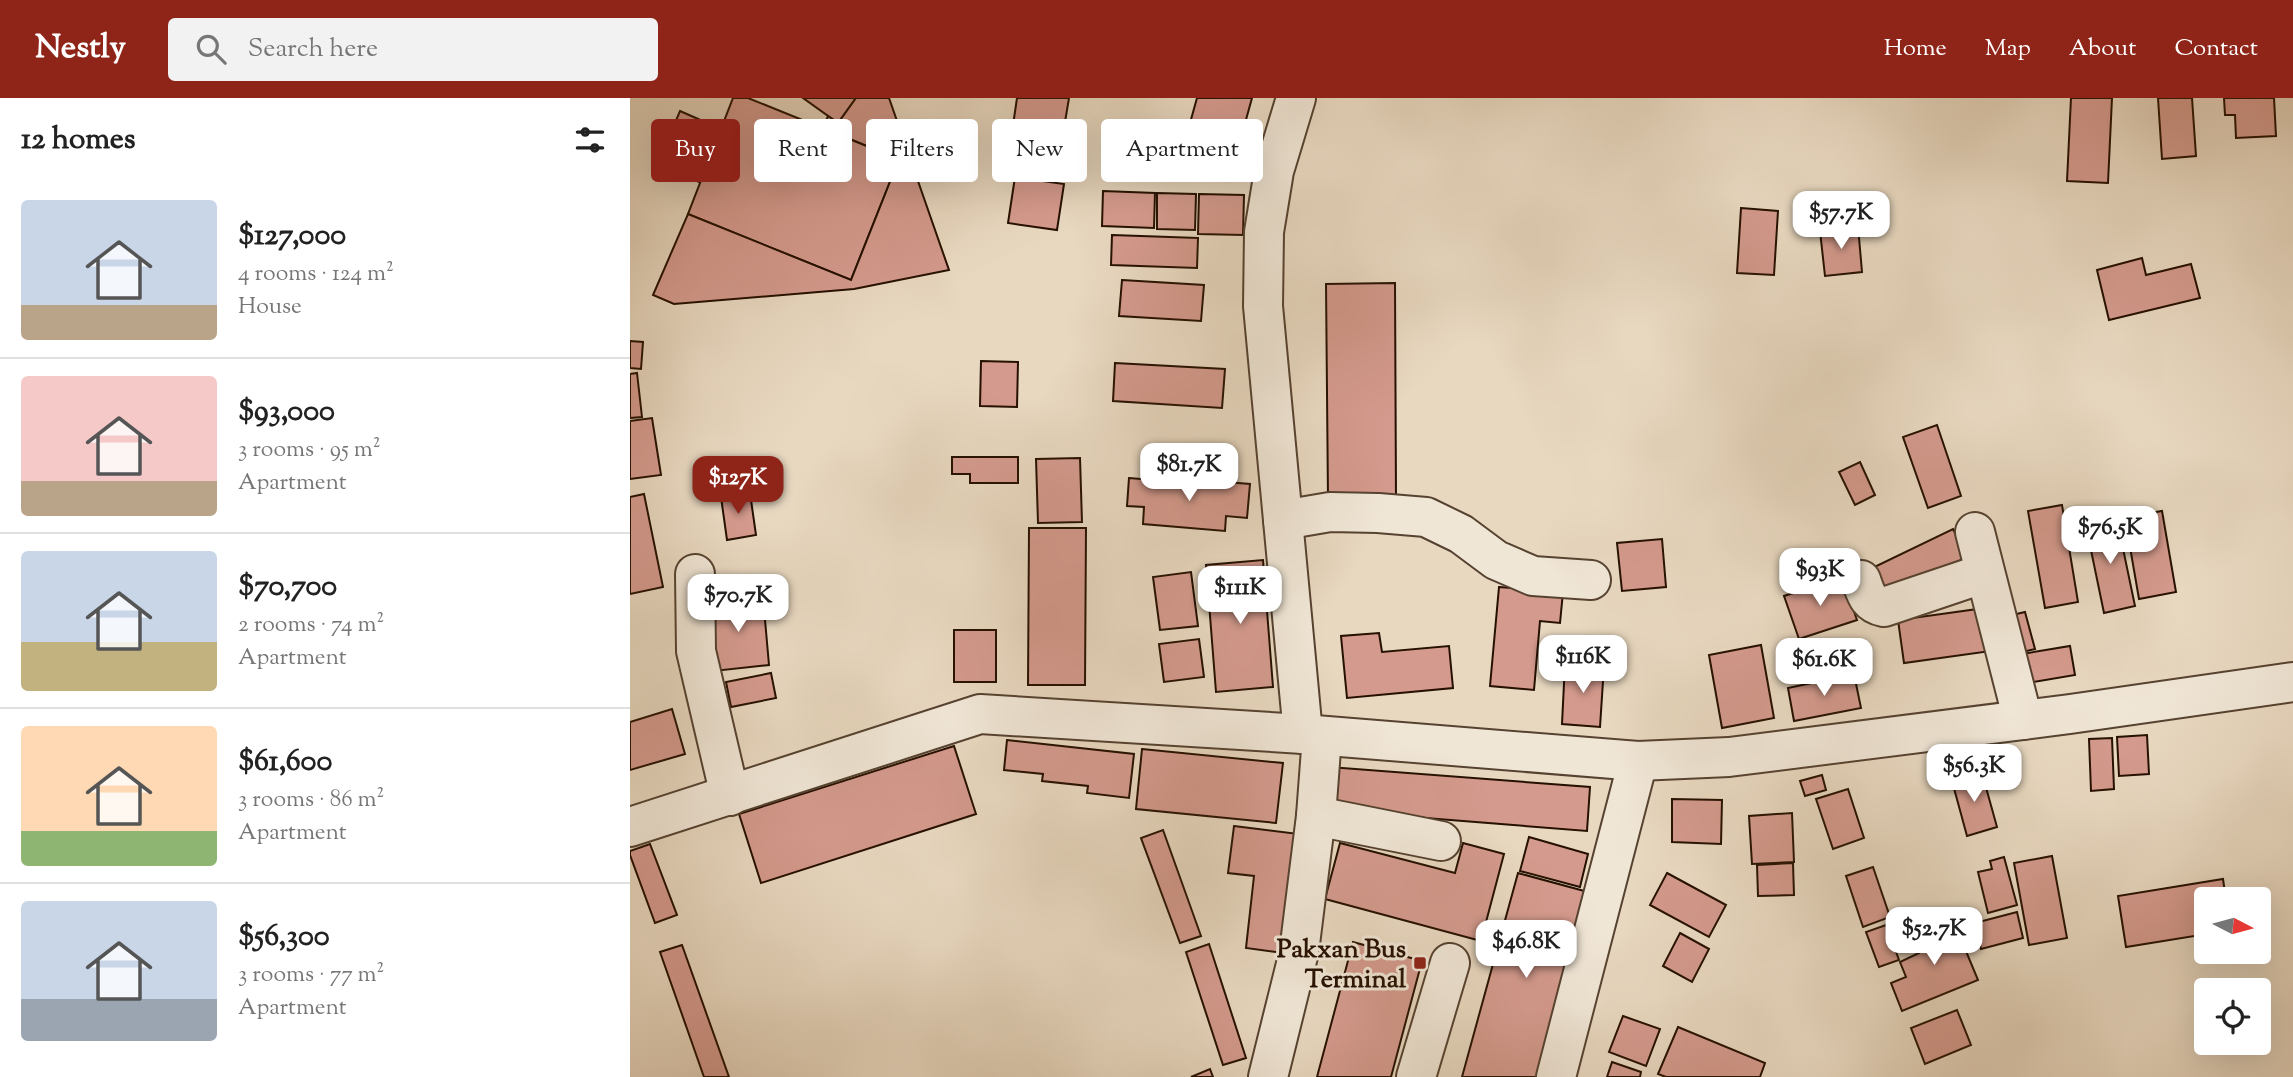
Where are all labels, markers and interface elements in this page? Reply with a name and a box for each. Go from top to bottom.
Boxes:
search box [168,18,658,81]
text: Nestly [35,25,126,73]
icon: search [192,30,230,68]
text: Search here [248,31,378,68]
text: Home [1884,32,1947,66]
text: Map [1985,32,2031,66]
text: About [2069,32,2136,66]
text: Contact [2174,32,2258,66]
text: 12 homes [21,119,136,162]
chip: Buy [651,119,740,182]
chip: Rent [754,119,852,182]
chip: Filters [866,119,978,182]
chip: New [992,119,1087,182]
chip: Apartment [1101,119,1263,182]
icon: filters [571,121,609,159]
pin: $57.7K [1784,192,1898,251]
text: $57.7K [1809,197,1873,230]
text: $127,000 [238,215,346,258]
icon: home [77,228,161,312]
text: 4 rooms · 124 m² [238,258,394,291]
text: House [238,291,302,324]
text: $93,000 [238,391,335,434]
icon: home [77,404,161,488]
text: 3 rooms · 95 m² [238,434,381,467]
pin: $81.7K [1132,444,1246,503]
text: $81.7K [1156,449,1222,482]
pin: $127K [689,456,787,516]
text: $127K [708,462,768,495]
text: Apartment [238,467,347,500]
pin: $76.5K [2053,506,2167,566]
text: $76.5K [2077,512,2143,545]
pin: $93K [1779,548,1861,608]
text: $93K [1795,554,1845,587]
text: $70,700 [238,566,337,609]
pin: $111K [1191,566,1289,626]
text: $111K [1214,572,1266,605]
pin: $70.7K [681,574,795,634]
icon: home [77,579,161,663]
text: $70.7K [704,580,772,613]
text: 2 rooms · 74 m² [238,609,384,642]
pin: $116K [1534,636,1632,695]
pin: $61.6K [1767,638,1881,698]
text: $116K [1555,641,1611,674]
text: Apartment [238,642,347,675]
text: $61.6K [1792,644,1856,677]
text: $61,600 [238,741,332,784]
pin: $56.3K [1917,744,2031,804]
text: $56.3K [1943,750,2005,783]
icon: home [77,754,161,838]
text: 3 rooms · 86 m² [238,784,384,817]
text: Apartment [238,817,347,850]
north arrow [2194,887,2272,964]
map controls [2194,887,2271,1055]
pin: $52.7K [1877,908,1991,967]
text: $52.7K [1902,913,1966,946]
text: $56,300 [238,916,330,959]
pin: $46.8K [1469,920,1583,980]
text: $46.8K [1492,926,1560,959]
icon: home [77,929,161,1013]
place label: Pakxan Bus Terminal [1277,932,1407,999]
marker: Pakxan Bus Terminal [1412,955,1428,971]
text: 3 rooms · 77 m² [238,959,384,992]
button: locate [2194,978,2271,1055]
text: Apartment [238,992,347,1025]

